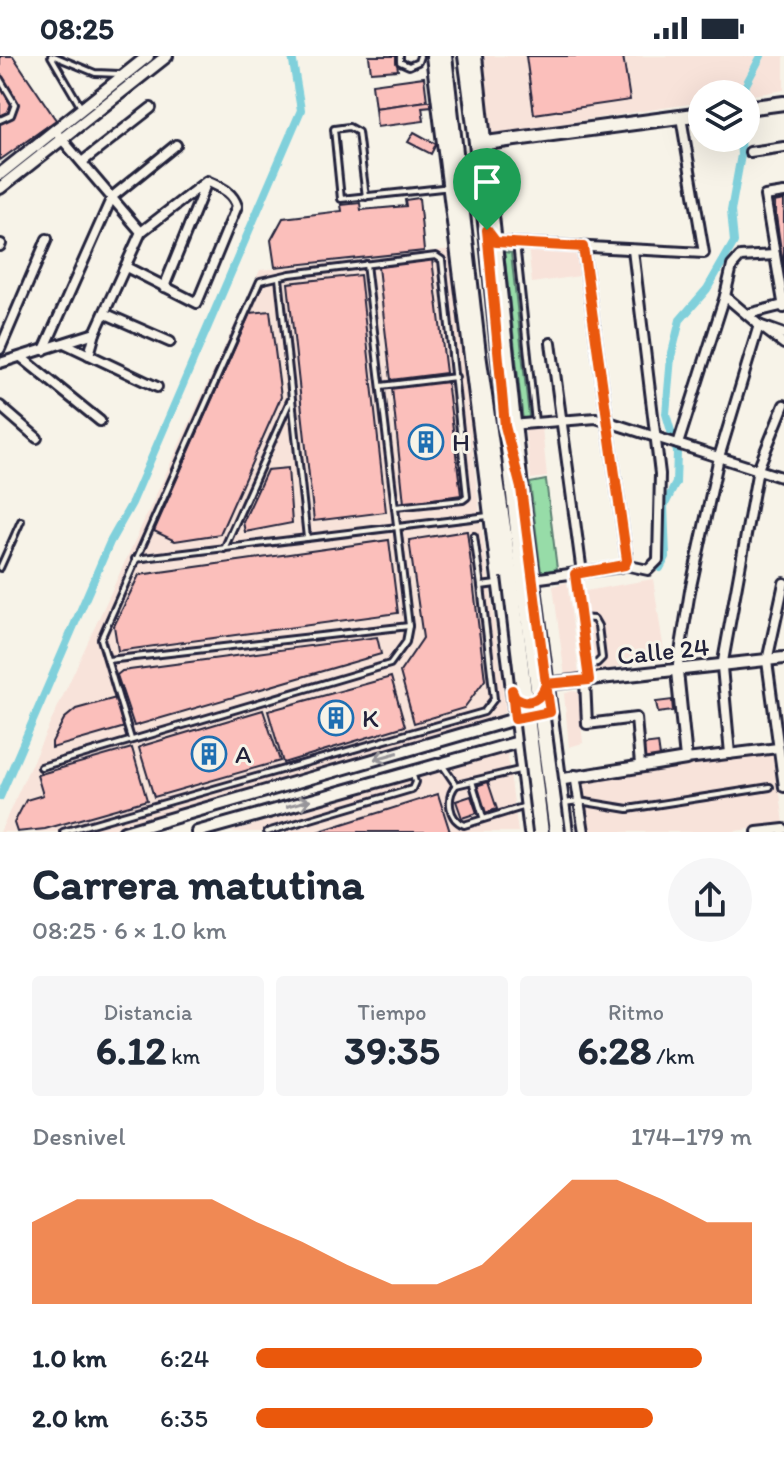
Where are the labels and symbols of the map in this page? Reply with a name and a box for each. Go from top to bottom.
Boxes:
pin [453,148,521,230]
building icon: H [407,423,445,461]
place label: H [452,426,470,458]
street label: Calle 24 [615,630,711,672]
building icon: K [317,699,355,737]
place label: K [362,702,379,734]
building icon: A [190,735,228,773]
place label: A [235,738,252,770]
one-way arrow [374,749,400,764]
one-way arrow [286,795,312,810]

